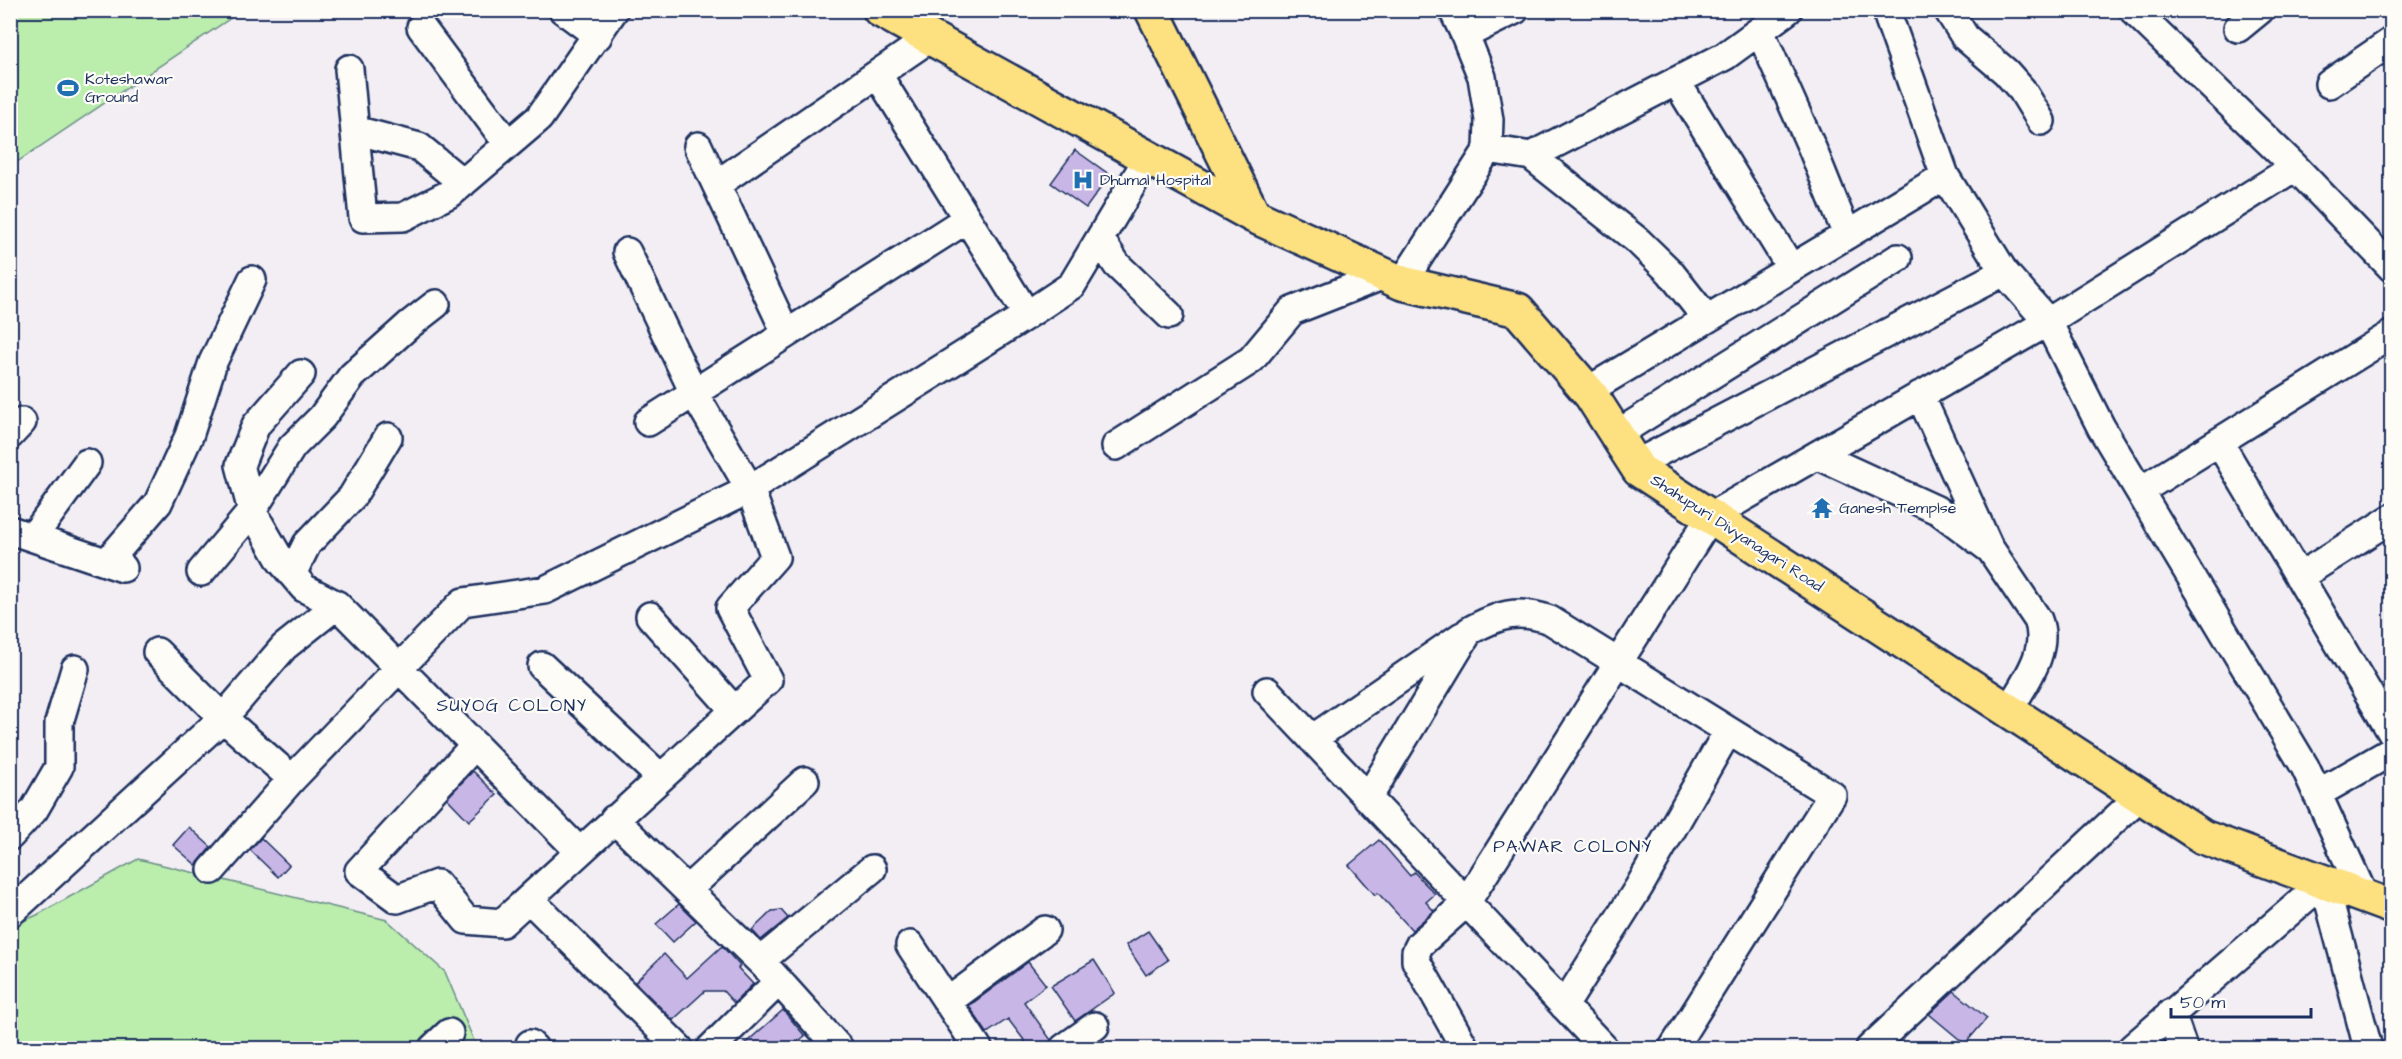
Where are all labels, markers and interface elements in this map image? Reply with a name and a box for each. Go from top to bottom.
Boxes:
place label: Koteshawar Ground [85,68,173,108]
sports icon: Koteshawar Ground [56,76,80,100]
hospital icon: Dhumal Hospital [1071,168,1095,192]
place label: Dhumal Hospital [1100,169,1211,191]
street label: Shahupuri Divyanagari Road [1646,469,1828,598]
temple icon: Ganesh Templse [1810,496,1834,520]
place label: Ganesh Templse [1839,497,1957,519]
district label: SUYOG COLONY [436,693,588,718]
district label: PAWAR COLONY [1493,834,1653,859]
scale bar [2171,981,2310,1019]
text: 50 m [2180,990,2225,1015]

